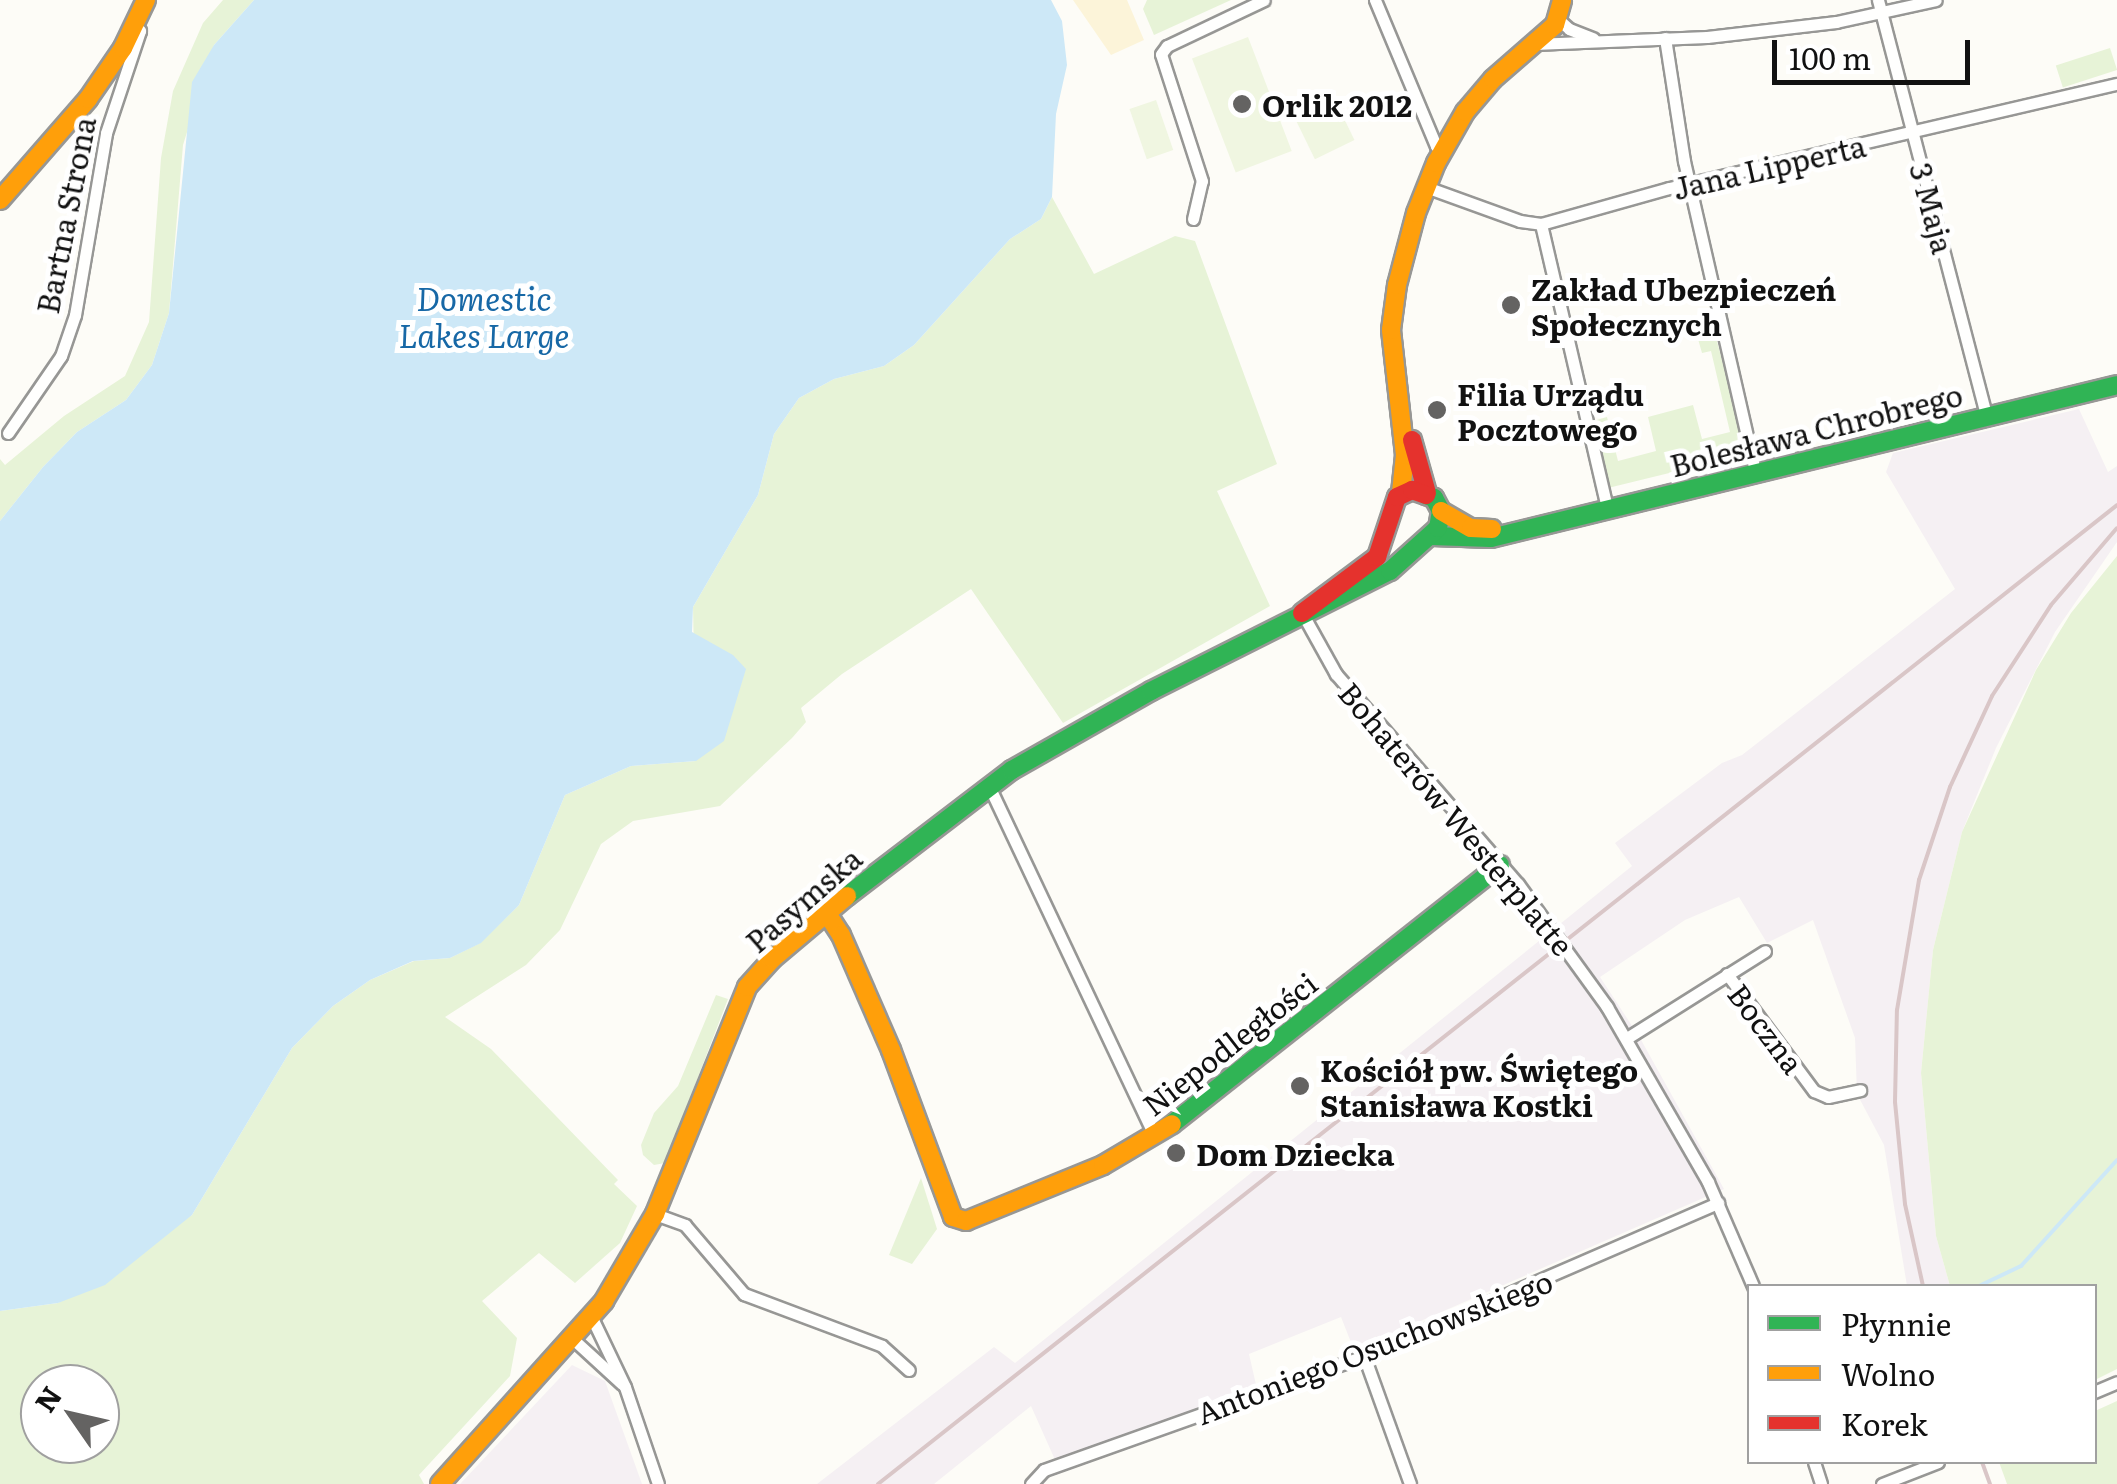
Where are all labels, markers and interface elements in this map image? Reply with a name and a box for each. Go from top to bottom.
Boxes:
scale bar [1777,20,1974,82]
text: 100 m [1789,35,1871,79]
place label: Orlik 2012 [1262,86,1412,122]
marker: Orlik 2012 [1231,93,1253,115]
street label: Bartna Strona [28,114,102,316]
street label: Jana Lipperta [1669,126,1869,206]
street label: 3 Maja [1904,159,1962,257]
place label: Zakład Ubezpieczeń Społecznych [1531,270,1836,340]
water label: Domestic Lakes Large [398,279,570,354]
marker: Zakład Ubezpieczeń Społecznych [1500,294,1522,316]
place label: Filia Urządu Pocztowego [1457,375,1644,446]
street label: Bolesława Chrobrego [1666,375,1966,483]
marker: Filia Urządu Pocztowego [1426,399,1448,421]
street label: Bohaterów Westerplatte [1332,674,1582,962]
street label: Pasymska [738,839,868,959]
street label: Niepodległości [1135,964,1323,1122]
street label: Boczna [1722,976,1812,1080]
place label: Kościół pw. Świętego Stanisława Kostki [1320,1051,1638,1122]
marker: Kościół pw. Świętego Stanisława Kostki [1289,1075,1311,1097]
place label: Dom Dziecka [1196,1135,1394,1171]
marker: Dom Dziecka [1165,1142,1187,1164]
street label: Antoniego Osuchowskiego [1191,1261,1557,1431]
legend [1747,1284,2097,1464]
text: Płynnie [1841,1301,1951,1345]
text: Wolno [1841,1351,1935,1395]
north arrow [20,1364,120,1464]
text: N [23,1377,71,1420]
text: Korek [1841,1401,1928,1445]

